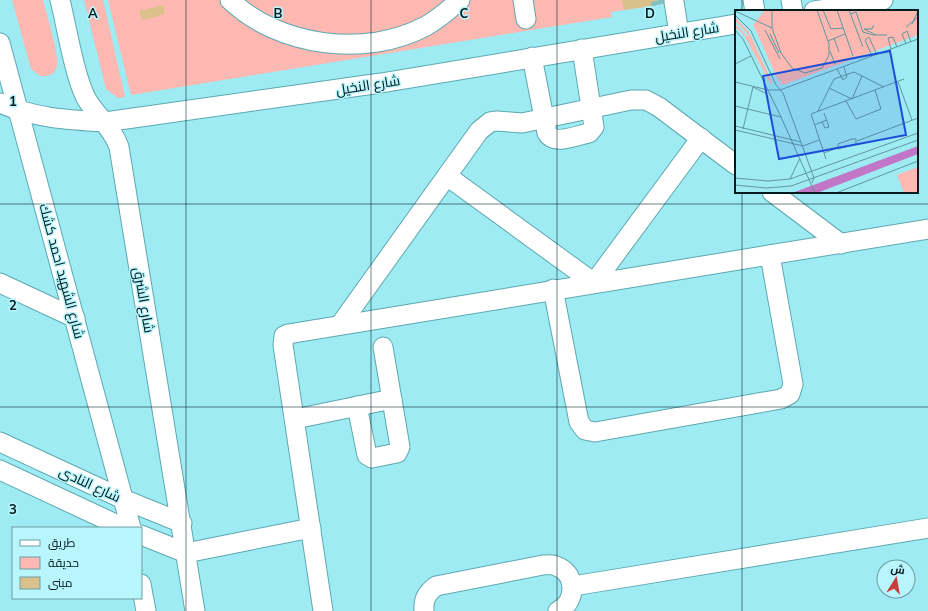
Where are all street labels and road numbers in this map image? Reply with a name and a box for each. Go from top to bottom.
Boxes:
street label: شارع النخيل [654,18,720,46]
street label: شارع النخيل [335,71,401,99]
street label: شارع الشهيد احمد كشك [35,201,89,341]
street label: شارع الشرق [129,266,159,334]
street label: شارع النادى [56,462,124,506]

